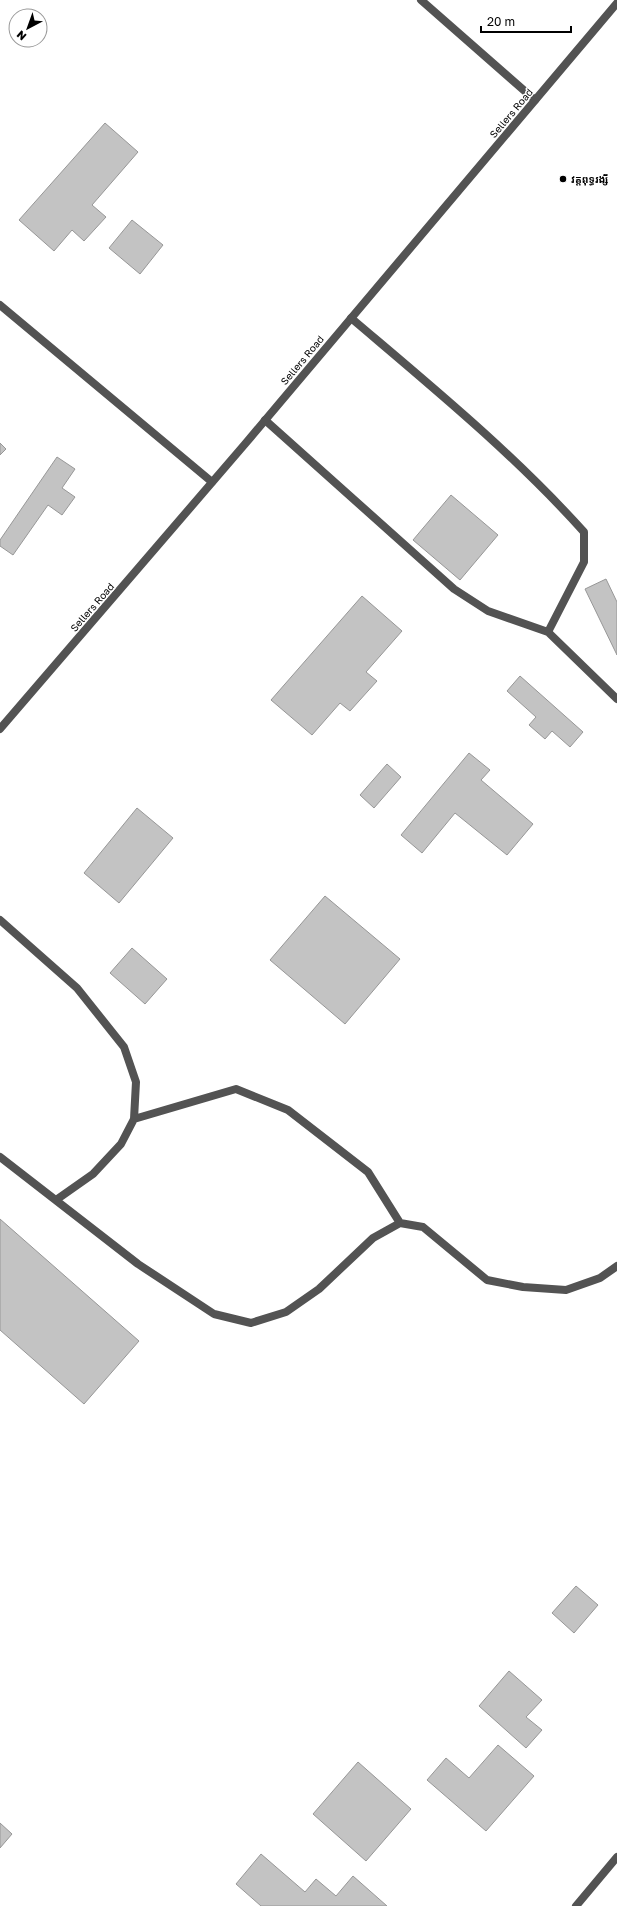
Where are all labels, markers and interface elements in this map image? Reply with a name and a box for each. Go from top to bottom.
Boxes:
north arrow [8,8,48,48]
scale bar [481,8,571,34]
text: 20 m [487,14,515,29]
text: N [14,28,29,44]
street label: Sellers Road [487,86,535,140]
place label: វត្តពុទ្ធរង្សី [571,173,608,186]
marker: វត្តពុទ្ធរង្សី [558,174,568,184]
street label: Sellers Road [278,333,326,387]
street label: Sellers Road [68,580,116,634]

